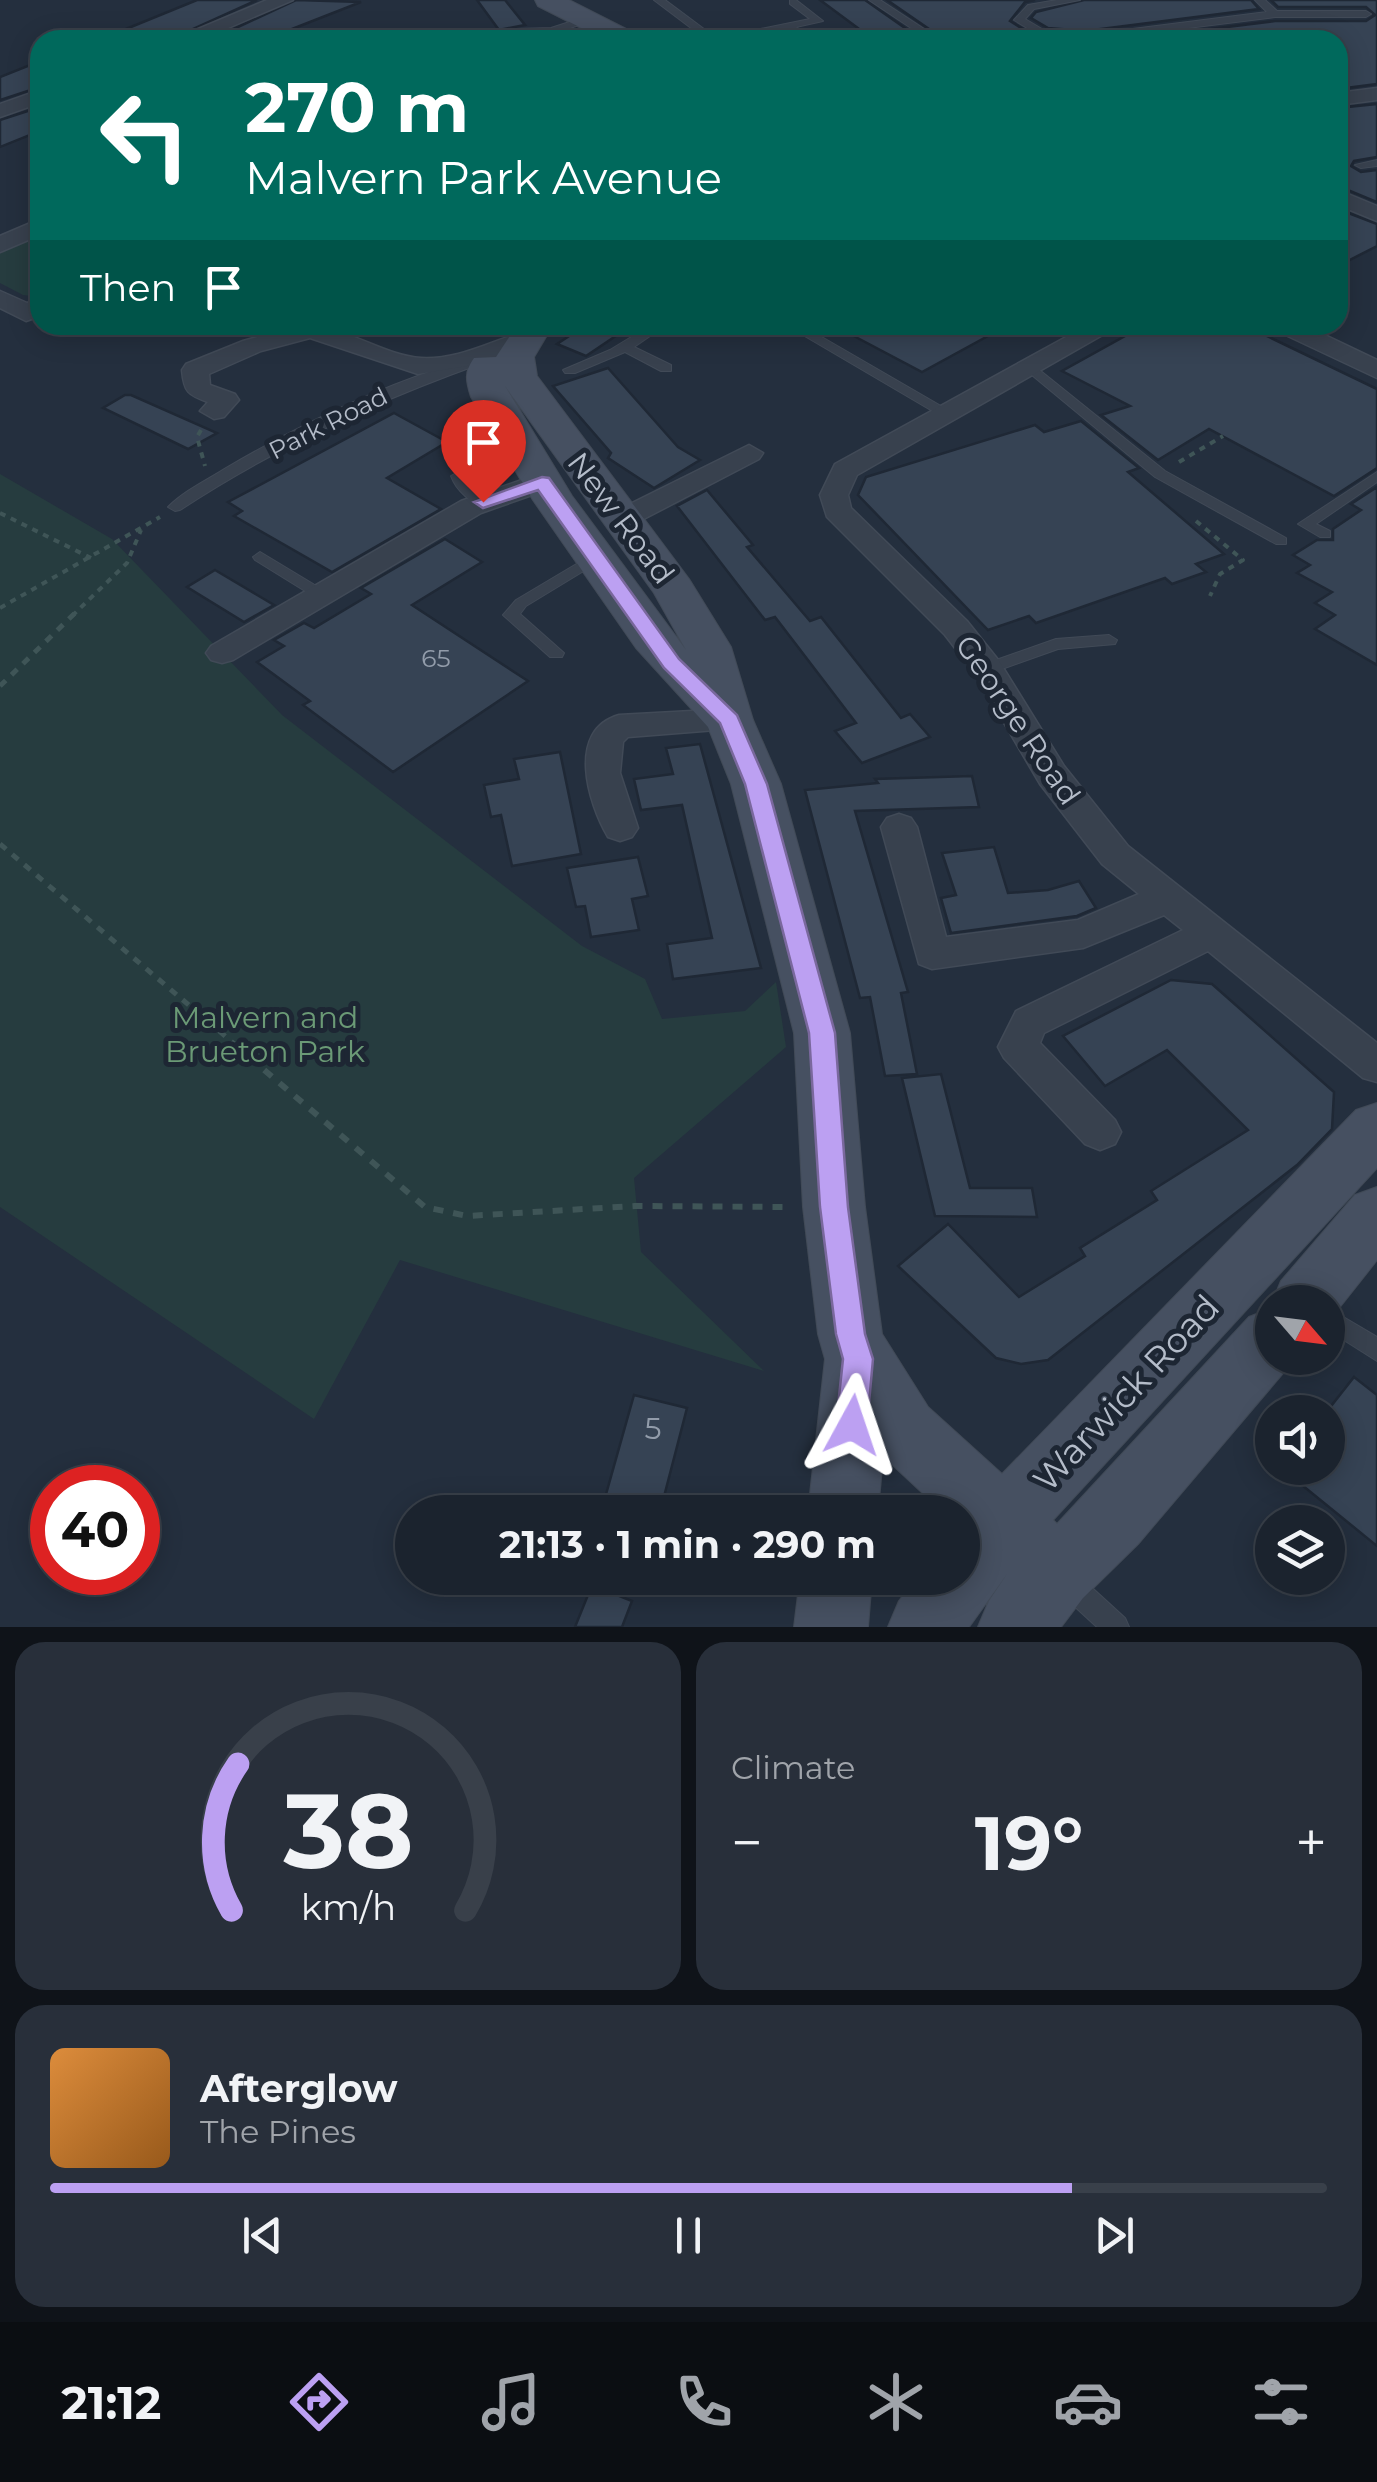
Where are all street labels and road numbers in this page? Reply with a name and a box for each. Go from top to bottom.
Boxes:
street label: Park Road [264,380,392,466]
street label: New Road [560,445,682,591]
street label: George Road [948,628,1088,812]
street label: Warwick Road [1024,1286,1228,1500]

